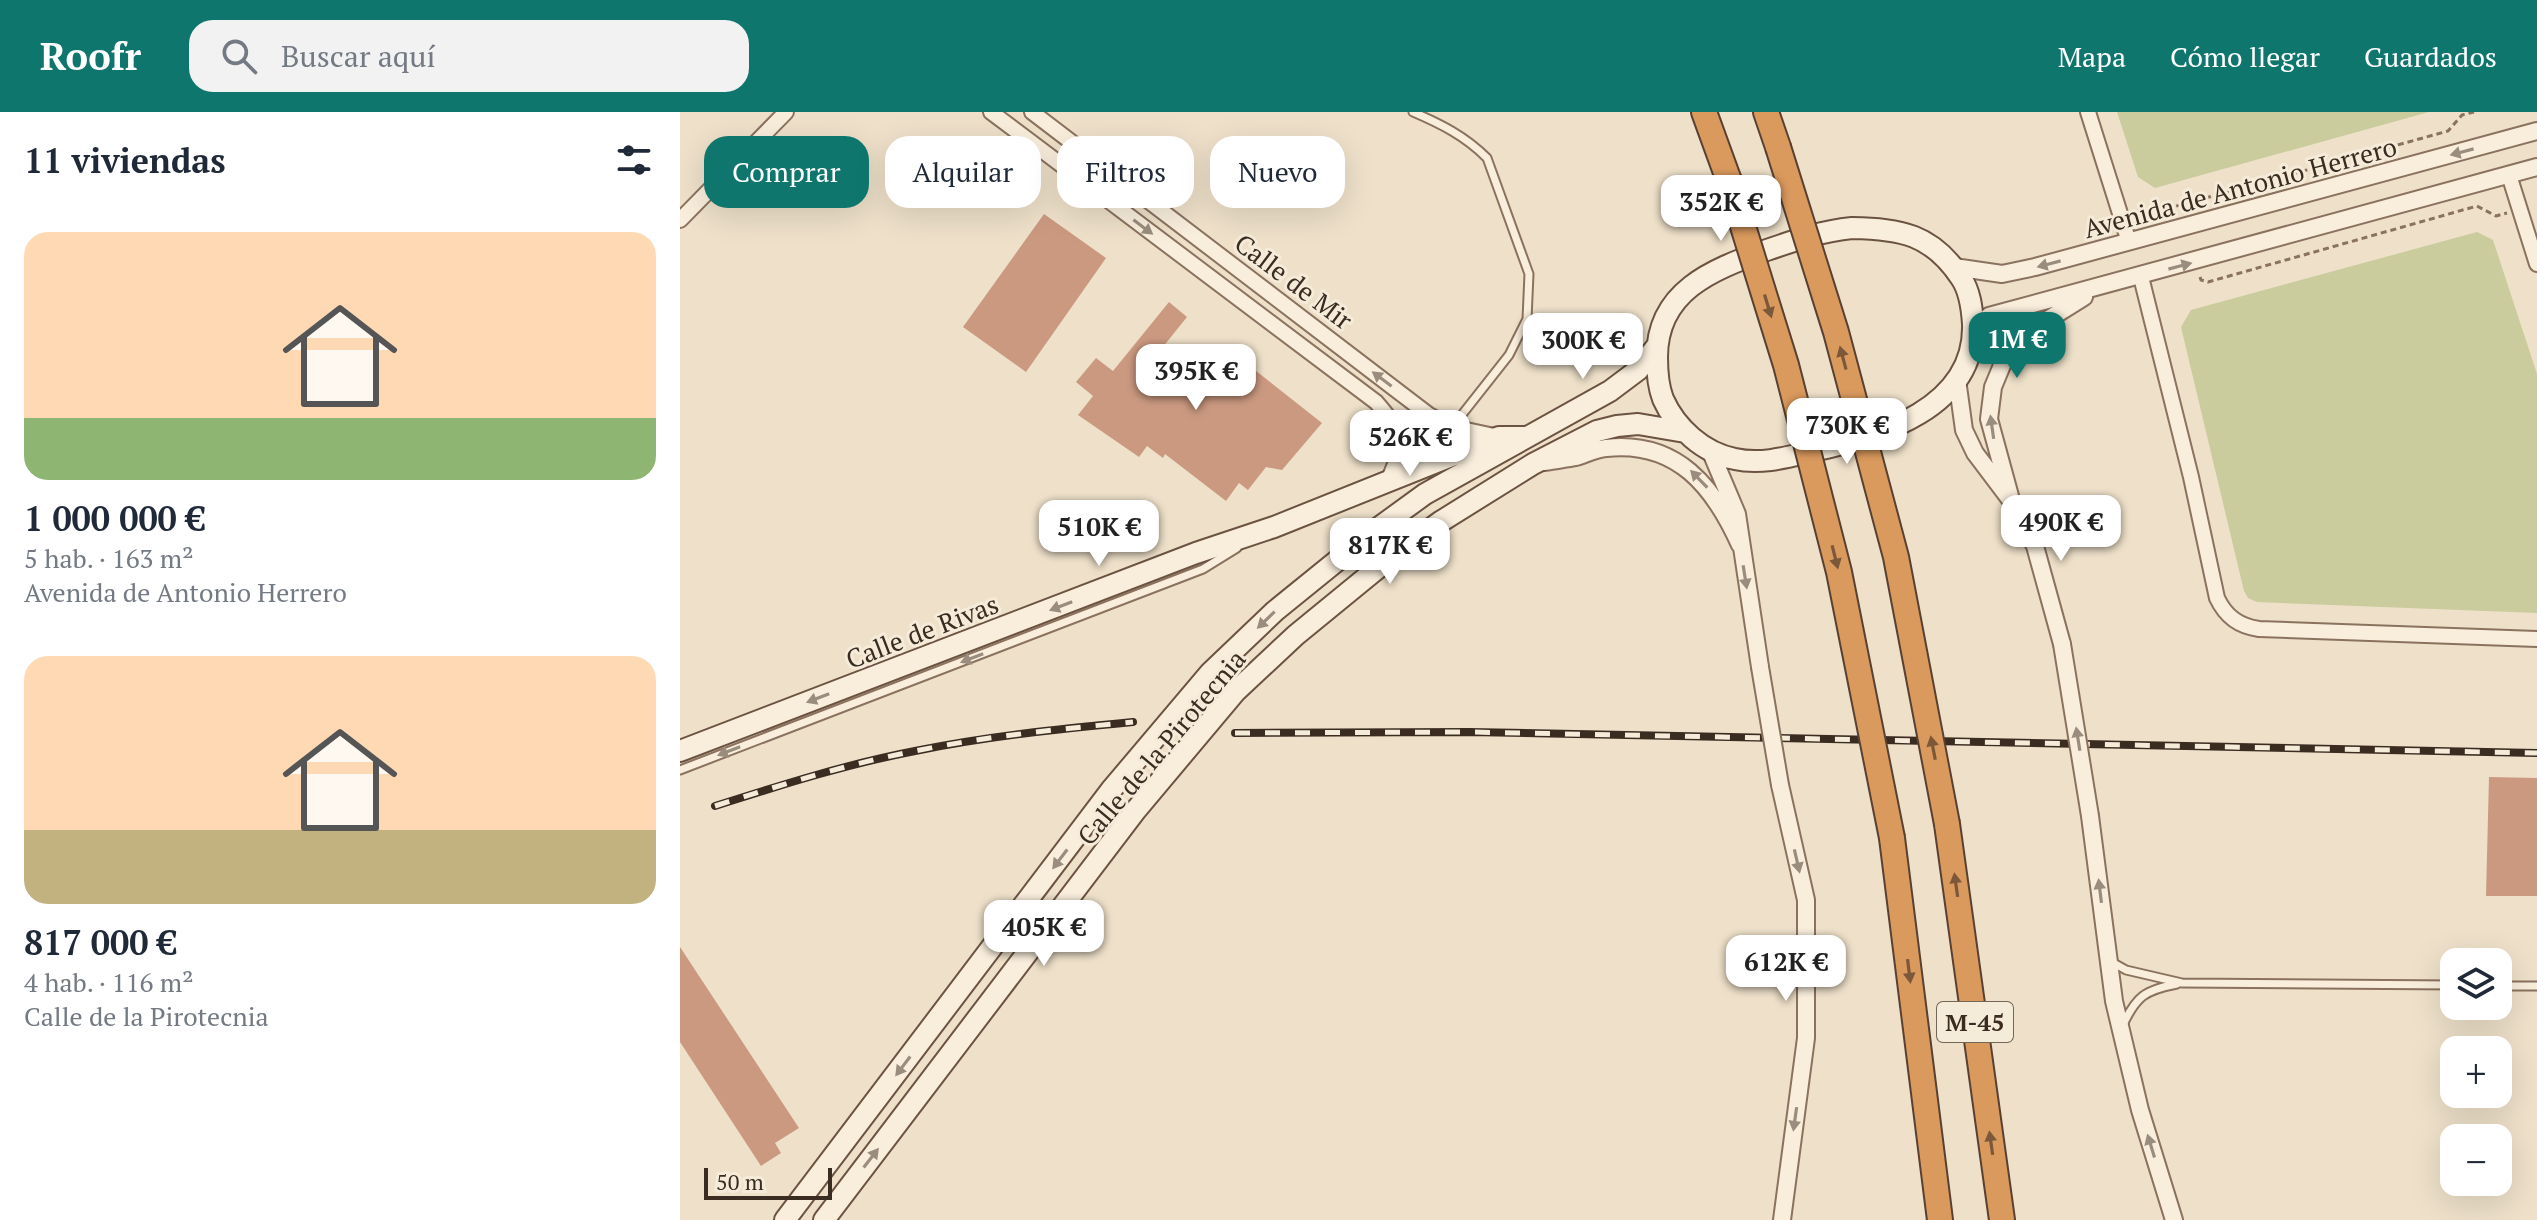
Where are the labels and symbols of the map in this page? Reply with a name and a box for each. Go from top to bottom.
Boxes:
street label: Avenida de Antonio Herrero [2080,129,2400,245]
one-way arrow [2449,146,2474,158]
pin: 352K € [1656,175,1786,243]
one-way arrow [1132,218,1153,234]
street label: Calle de Mir [1228,226,1360,336]
one-way arrow [2036,258,2061,270]
one-way arrow [2168,259,2192,272]
one-way arrow [1762,295,1775,319]
pin: 1M € [1970,312,2064,380]
pin: 300K € [1518,313,1648,381]
pin: 395K € [1131,344,1261,412]
one-way arrow [1836,345,1849,370]
one-way arrow [1371,371,1392,387]
pin: 730K € [1782,398,1912,466]
pin: 526K € [1345,410,1475,478]
one-way arrow [1985,414,1998,439]
one-way arrow [1690,470,1708,489]
pin: 490K € [1996,495,2126,563]
pin: 510K € [1034,500,1164,568]
pin: 817K € [1325,518,1455,586]
one-way arrow [1830,545,1842,570]
one-way arrow [1739,565,1752,590]
street label: Calle de Rivas [841,586,1003,676]
one-way arrow [1049,600,1073,613]
one-way arrow [1257,610,1276,628]
street label: Calle de la Pirotecnia [1069,642,1253,852]
one-way arrow [960,652,984,665]
one-way arrow [806,692,830,705]
one-way arrow [2071,726,2084,751]
one-way arrow [1926,735,1938,760]
one-way arrow [717,745,741,758]
one-way arrow [1052,848,1068,869]
one-way arrow [1791,849,1804,874]
one-way arrow [1949,872,1962,897]
one-way arrow [2093,878,2106,903]
pin: 405K € [979,900,1109,968]
pin: 612K € [1721,935,1851,1003]
one-way arrow [1903,959,1916,984]
road number: M-45 [1937,1002,2013,1042]
one-way arrow [895,1056,911,1076]
one-way arrow [1788,1107,1801,1132]
one-way arrow [1984,1130,1997,1155]
one-way arrow [2144,1133,2157,1157]
one-way arrow [863,1148,879,1168]
scale bar [704,1164,832,1200]

